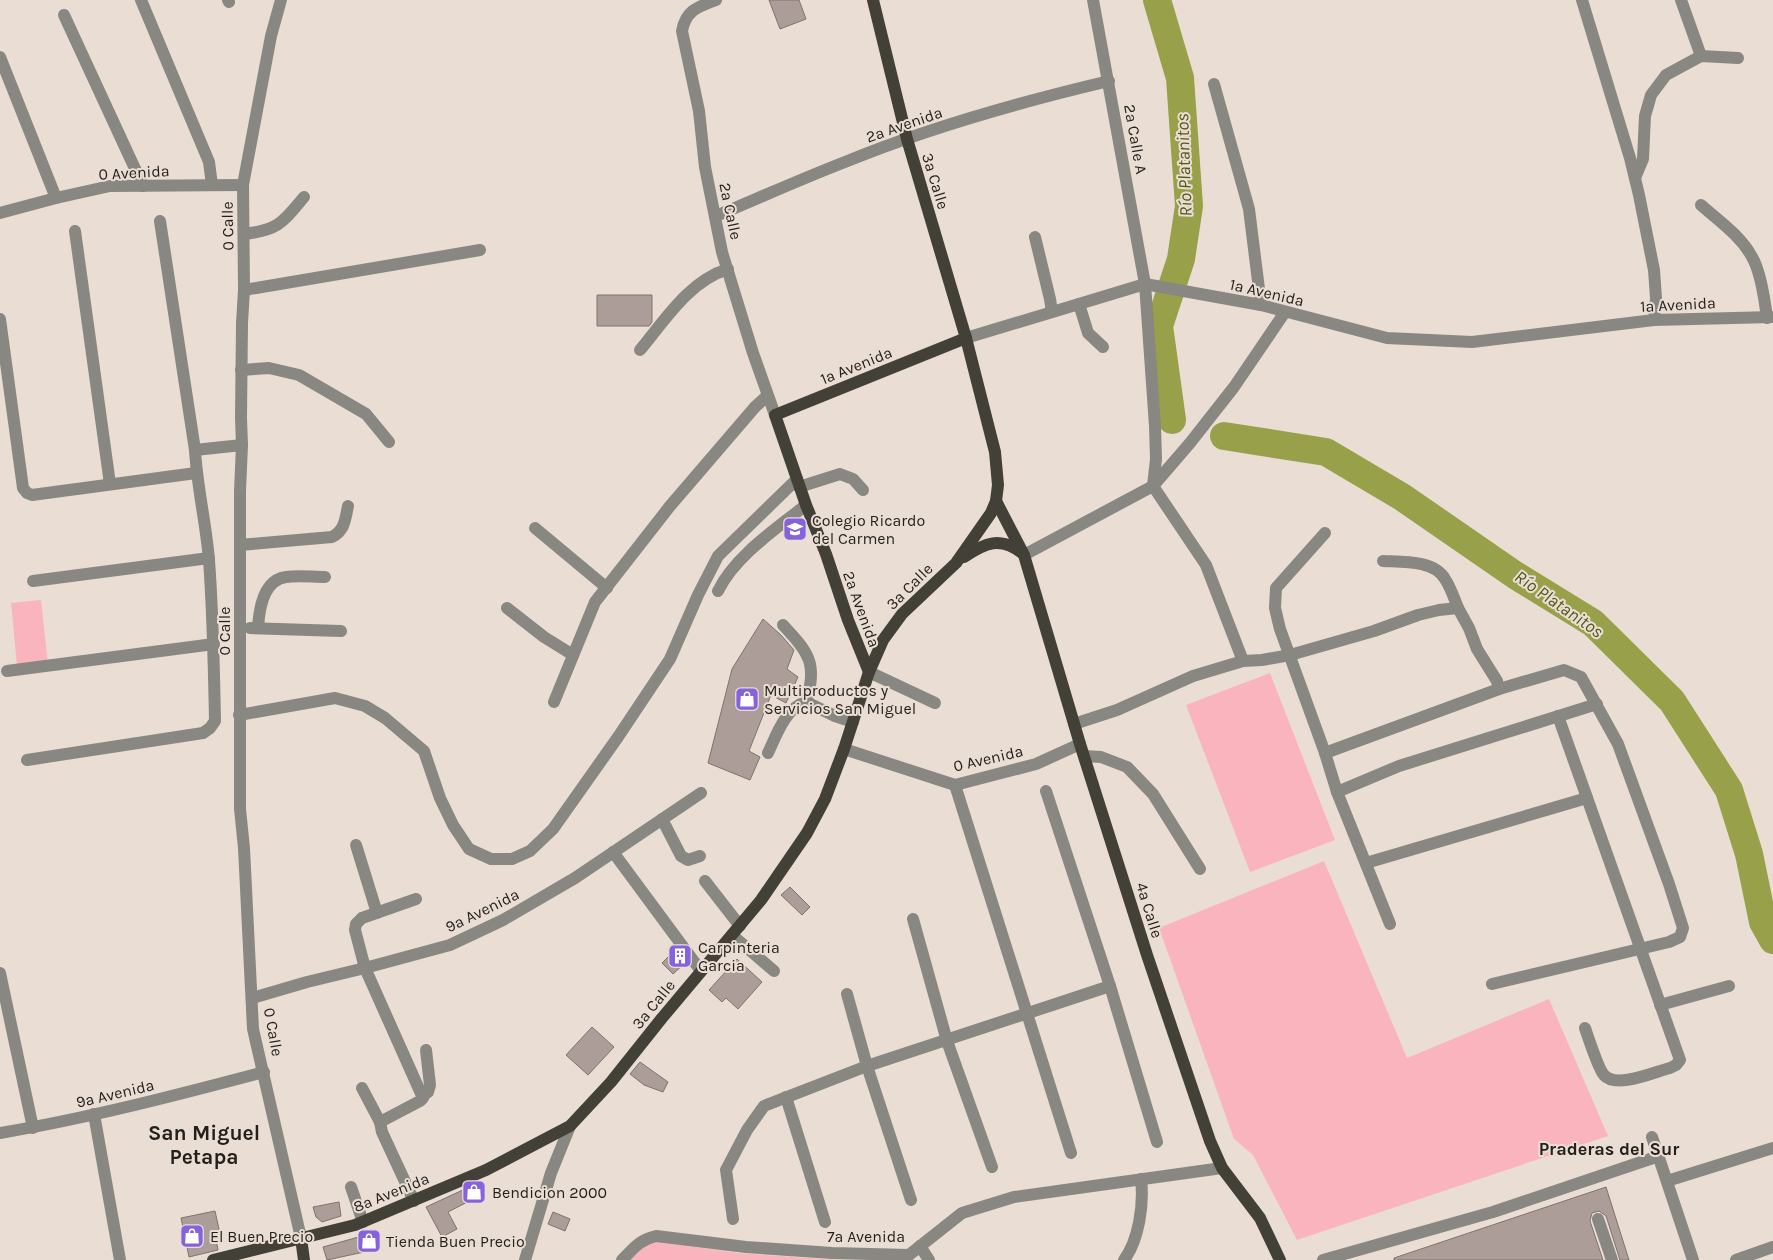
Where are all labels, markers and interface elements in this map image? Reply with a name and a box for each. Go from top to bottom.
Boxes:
street label: 2a Avenida [863,103,945,146]
street label: 2a Calle A [1120,103,1151,176]
water label: Río Platanitos [1171,113,1197,217]
street label: 3a Calle [918,151,953,212]
street label: 0 Avenida [98,161,170,184]
street label: 2a Calle [715,181,746,241]
street label: 0 Calle [218,201,237,251]
street label: 1a Avenida [1228,275,1306,310]
street label: 1a Avenida [1640,293,1716,316]
street label: 1a Avenida [818,342,895,388]
place label: Colegio Ricardo del Carmen [812,511,925,548]
school or university icon: Colegio Ricardo del Carmen [782,516,808,542]
street label: 3a Calle [882,559,937,614]
water label: Río Platanitos [1510,565,1608,643]
street label: 2a Avenida [839,568,884,650]
street label: 0 Calle [215,606,234,656]
place label: Multiproductos y Servicios San Miguel [764,681,916,718]
shop icon: Multiproductos y Servicios San Miguel [734,686,760,712]
street label: 0 Avenida [951,741,1025,776]
street label: 4a Calle [1132,880,1167,940]
street label: 9a Avenida [442,884,522,936]
place label: Carpinteria Garcia [698,938,780,975]
building icon: Carpinteria Garcia [667,943,693,969]
street label: 3a Calle [628,976,679,1033]
street label: 0 Calle [260,1006,287,1058]
street label: 9a Avenida [74,1075,156,1112]
district label: San Miguel Petapa [148,1121,260,1169]
district label: Praderas del Sur [1539,1138,1679,1160]
street label: 8a Avenida [350,1169,432,1216]
shop icon: Bendicion 2000 [461,1179,487,1205]
place label: Bendicion 2000 [492,1183,607,1202]
shop icon: El Buen Precio [179,1223,205,1249]
place label: El Buen Precio [210,1227,313,1246]
street label: 7a Avenida [827,1227,905,1246]
shop icon: Tienda Buen Precio [356,1228,382,1254]
place label: Tienda Buen Precio [386,1232,525,1251]

